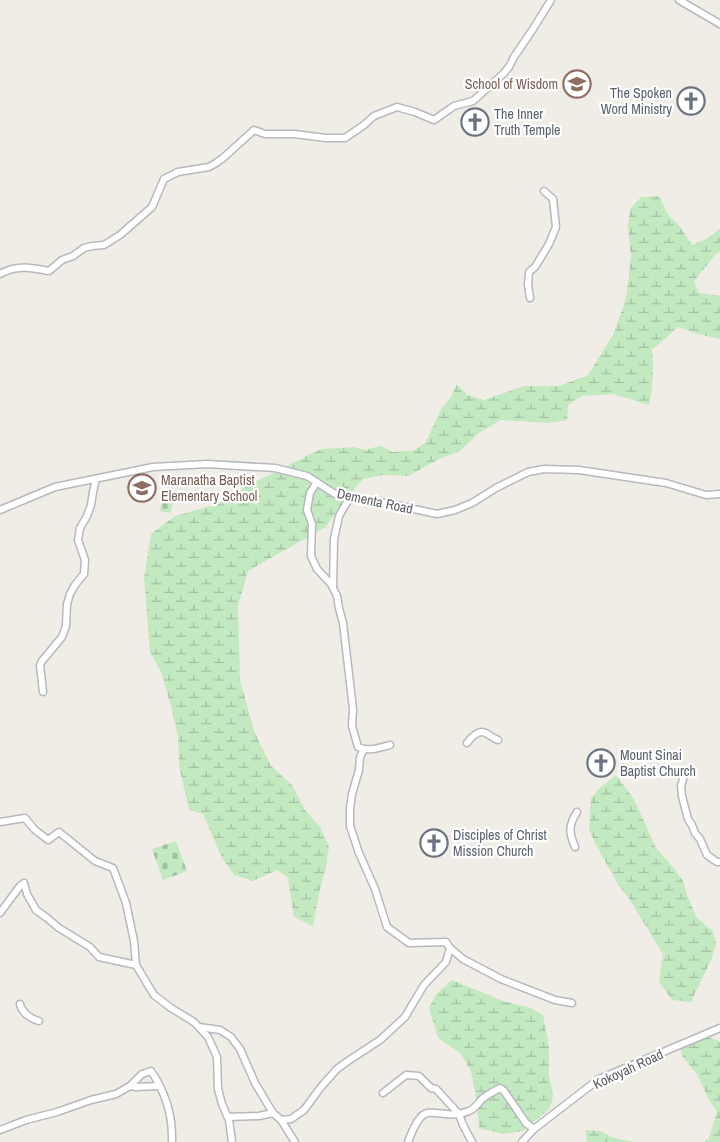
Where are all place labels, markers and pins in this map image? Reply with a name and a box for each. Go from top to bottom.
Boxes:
school or university icon: School of Wisdom [562,69,592,99]
place label: School of Wisdom [465,75,558,93]
place label: The Spoken Word Ministry [601,84,672,118]
church icon: The Spoken Word Ministry [676,86,706,116]
place label: The Inner Truth Temple [494,105,560,139]
church icon: The Inner Truth Temple [460,107,490,137]
place label: Maranatha Baptist Elementary School [161,471,257,505]
school or university icon: Maranatha Baptist Elementary School [127,473,157,503]
place label: Mount Sinai Baptist Church [620,746,696,780]
church icon: Mount Sinai Baptist Church [586,748,616,778]
place label: Disciples of Christ Mission Church [453,826,547,860]
church icon: Disciples of Christ Mission Church [419,828,449,858]

